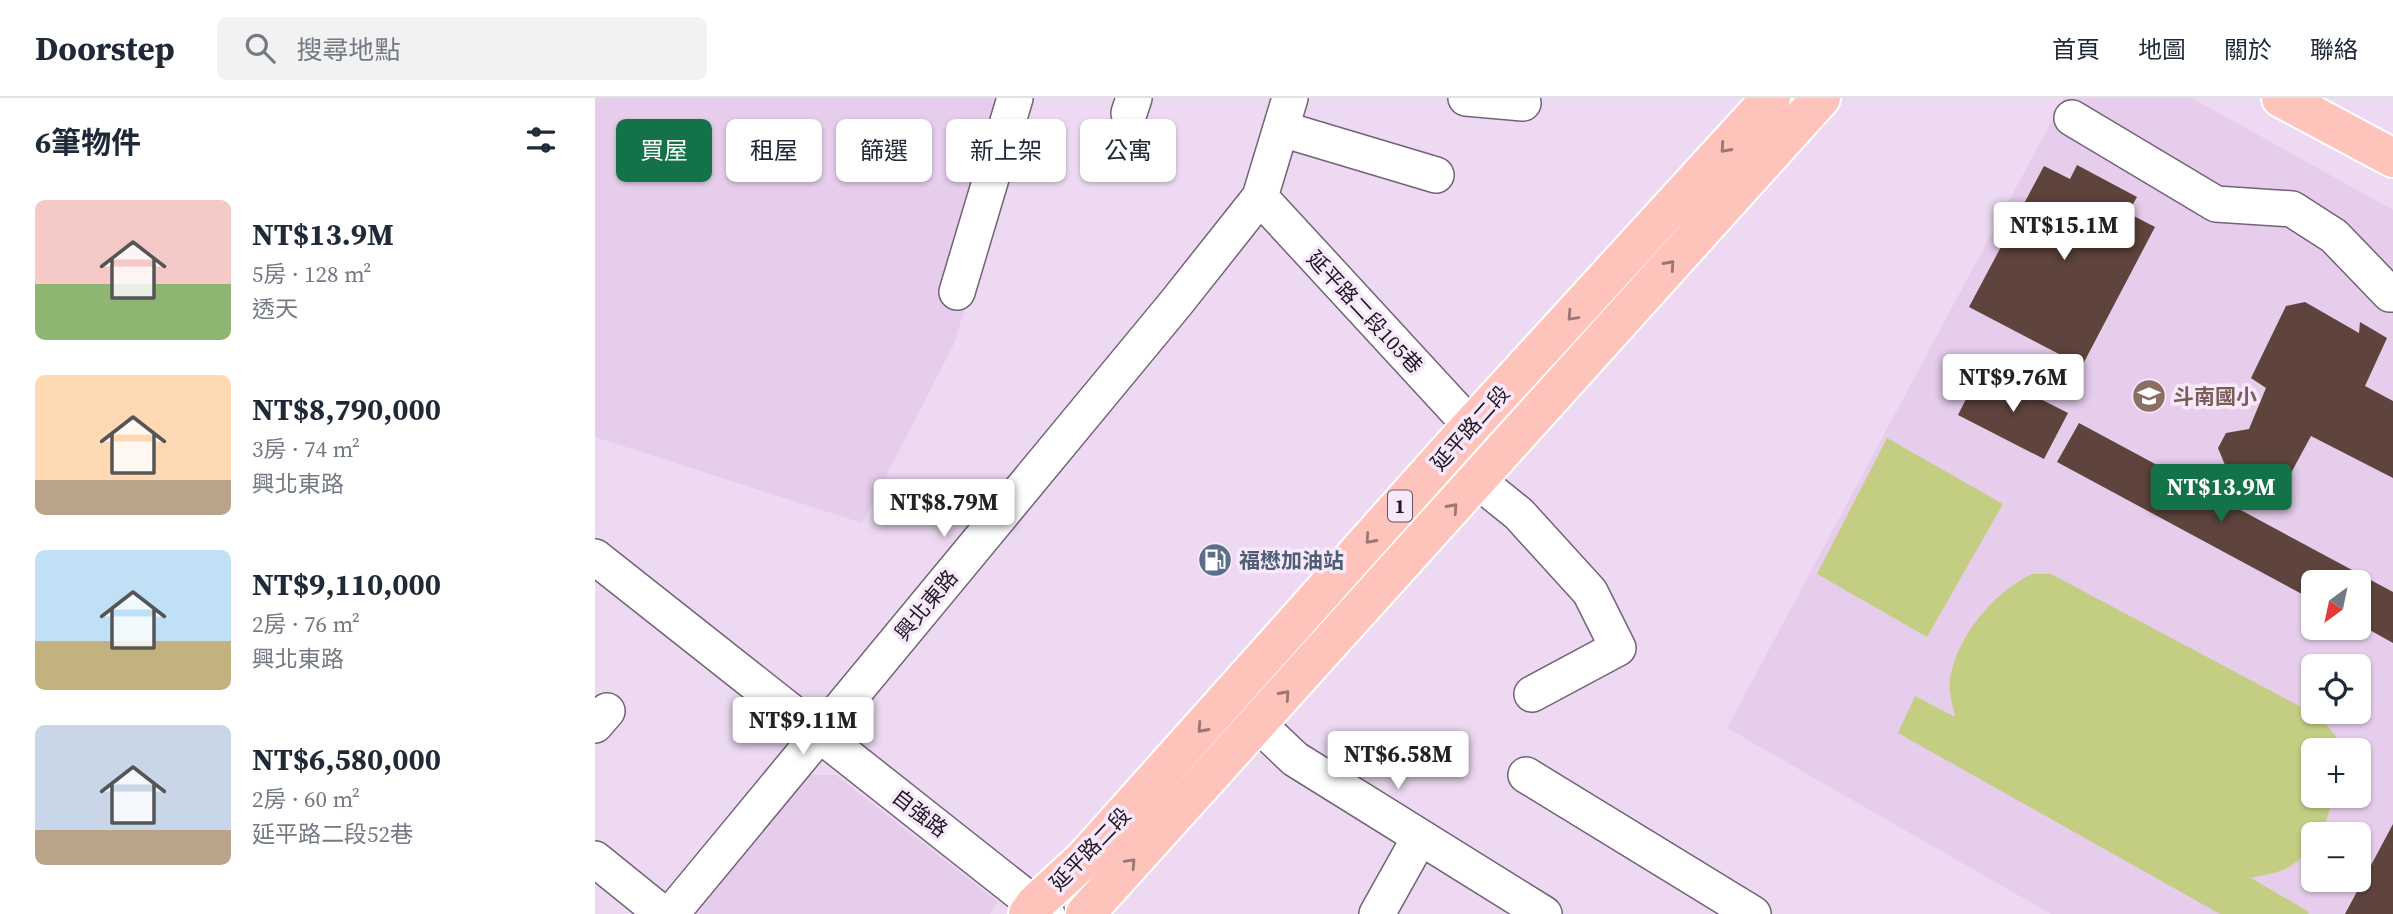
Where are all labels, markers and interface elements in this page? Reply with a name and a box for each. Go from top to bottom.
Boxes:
search box [217,17,707,80]
text: Doorstep [35,26,175,71]
icon: search [241,29,279,67]
text: 搜尋地點 [297,32,401,68]
text: 首頁 [2052,33,2100,66]
text: 地圖 [2138,33,2186,66]
text: 關於 [2224,33,2272,66]
text: 聯絡 [2310,33,2358,66]
chip: 買屋 [616,119,712,182]
chip: 租屋 [726,119,822,182]
chip: 篩選 [836,119,932,182]
chip: 新上架 [946,119,1066,182]
chip: 公寓 [1080,119,1176,182]
icon: filters [522,121,560,159]
text: 6筆物件 [35,122,141,163]
one-way arrow [1721,140,1734,153]
pin: NT$15.1M [1992,202,2136,262]
text: NT$15.1M [2010,209,2118,241]
text: NT$13.9M [252,214,394,255]
icon: home [91,228,175,312]
street label: 延平路二段105巷 [1301,245,1429,379]
text: 5房 · 128 m² [252,258,372,290]
one-way arrow [1662,260,1674,273]
text: 透天 [252,293,298,325]
one-way arrow [1568,308,1580,321]
pin: NT$9.76M [1941,354,2085,414]
text: NT$9.76M [1959,361,2067,393]
school or university icon: 斗南國小 [2130,377,2168,415]
street label: 延平路二段 [1424,379,1516,477]
place label: 斗南國小 [2173,382,2257,411]
text: NT$8,790,000 [252,389,441,430]
icon: home [91,403,175,487]
text: 3房 · 74 m² [252,433,360,465]
pin: NT$13.9M [2149,464,2293,524]
text: 興北東路 [252,468,344,500]
text: NT$13.9M [2167,471,2275,503]
pin: NT$8.79M [872,480,1016,539]
text: NT$8.79M [890,486,998,518]
road number: 1 [1388,490,1412,522]
one-way arrow [1445,503,1457,516]
one-way arrow [1366,531,1378,544]
fuel station icon: 福懋加油站 [1196,541,1234,579]
place label: 福懋加油站 [1239,546,1344,575]
text: NT$9,110,000 [252,564,441,605]
street label: 興北東路 [888,564,964,646]
north arrow [2301,570,2371,640]
map controls [2301,570,2371,892]
icon: home [91,578,175,662]
text: 2房 · 76 m² [252,608,360,640]
text: 興北東路 [252,643,344,675]
button: locate [2301,654,2371,724]
one-way arrow [1276,690,1289,703]
pin: NT$9.11M [731,698,875,757]
text: NT$9.11M [749,704,857,736]
one-way arrow [1198,719,1210,732]
pin: NT$6.58M [1326,732,1470,791]
text: NT$6.58M [1344,738,1452,770]
button: + [2301,738,2371,808]
text: NT$6,580,000 [252,739,441,780]
icon: home [91,753,175,837]
street label: 自強路 [886,782,954,844]
text: 2房 · 60 m² [252,783,360,815]
street label: 延平路二段 [1043,801,1137,897]
text: 延平路二段52巷 [252,818,413,850]
button: − [2301,822,2371,892]
one-way arrow [1123,858,1135,871]

